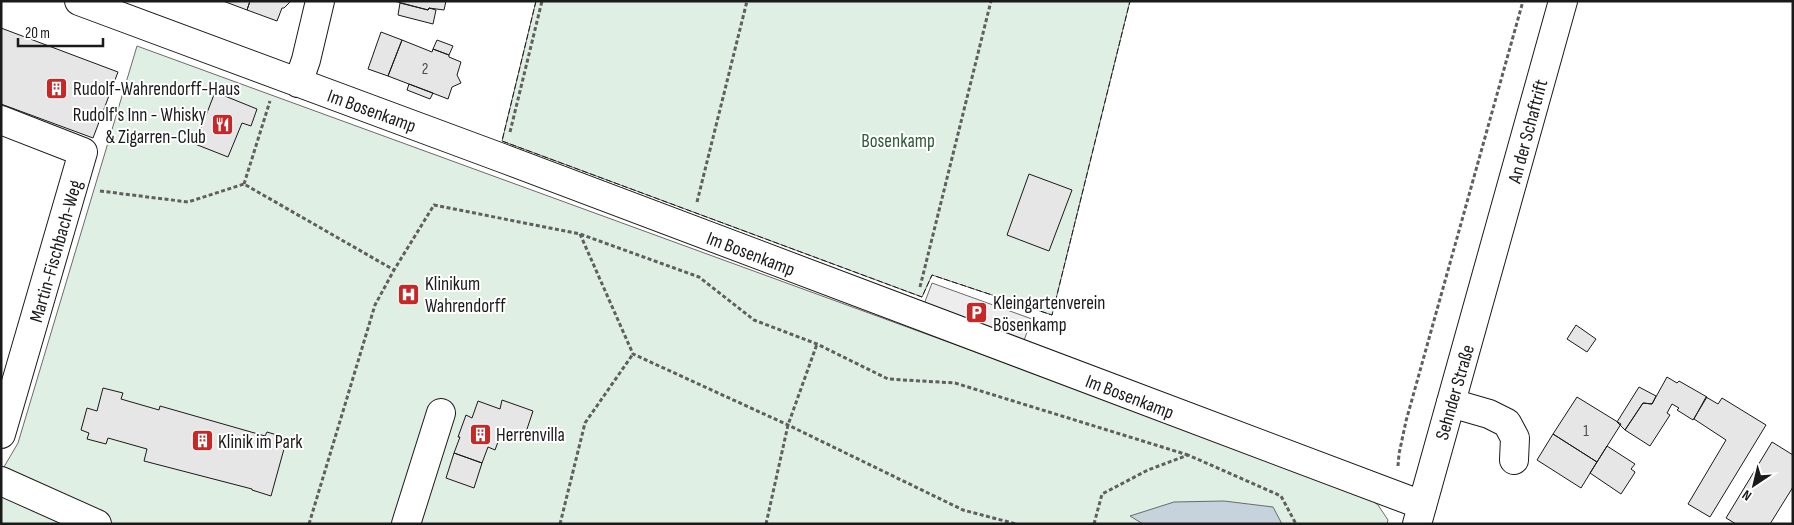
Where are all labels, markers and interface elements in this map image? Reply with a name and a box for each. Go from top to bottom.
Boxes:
scale bar [18,15,102,47]
text: 20 m [25,24,50,43]
house number: 2 [422,60,428,79]
building icon: Rudolf-Wahrendorff-Haus [45,76,69,100]
street label: An der Schaftrift [1503,77,1553,187]
place label: Rudolf-Wahrendorff-Haus [73,78,240,101]
street label: Im Bosenkamp [324,85,419,138]
place label: Rudolf's Inn - Whisky & Zigarren-Club [73,104,207,149]
restaurant icon: Rudolf's Inn - Whisky & Zigarren-Club [210,113,234,137]
park label: Bosenkamp [861,130,935,153]
street label: Martin-Fischbach-Weg [25,177,88,325]
street label: Im Bosenkamp [703,227,798,282]
place label: Klinikum Wahrendorff [425,273,506,318]
hospital icon: Klinikum Wahrendorff [397,282,421,306]
place label: Kleingartenverein Bösenkamp [993,292,1105,337]
parking icon: Kleingartenverein Bösenkamp [965,301,989,325]
street label: Sehnder Straße [1431,342,1480,443]
street label: Im Bosenkamp [1082,370,1177,425]
building icon: Herrenvilla [468,422,492,446]
house number: 1 [1583,422,1589,441]
place label: Herrenvilla [496,424,565,447]
building icon: Klinik im Park [190,429,214,453]
place label: Klinik im Park [218,431,303,454]
north arrow [1729,460,1779,510]
text: N [1739,486,1755,504]

